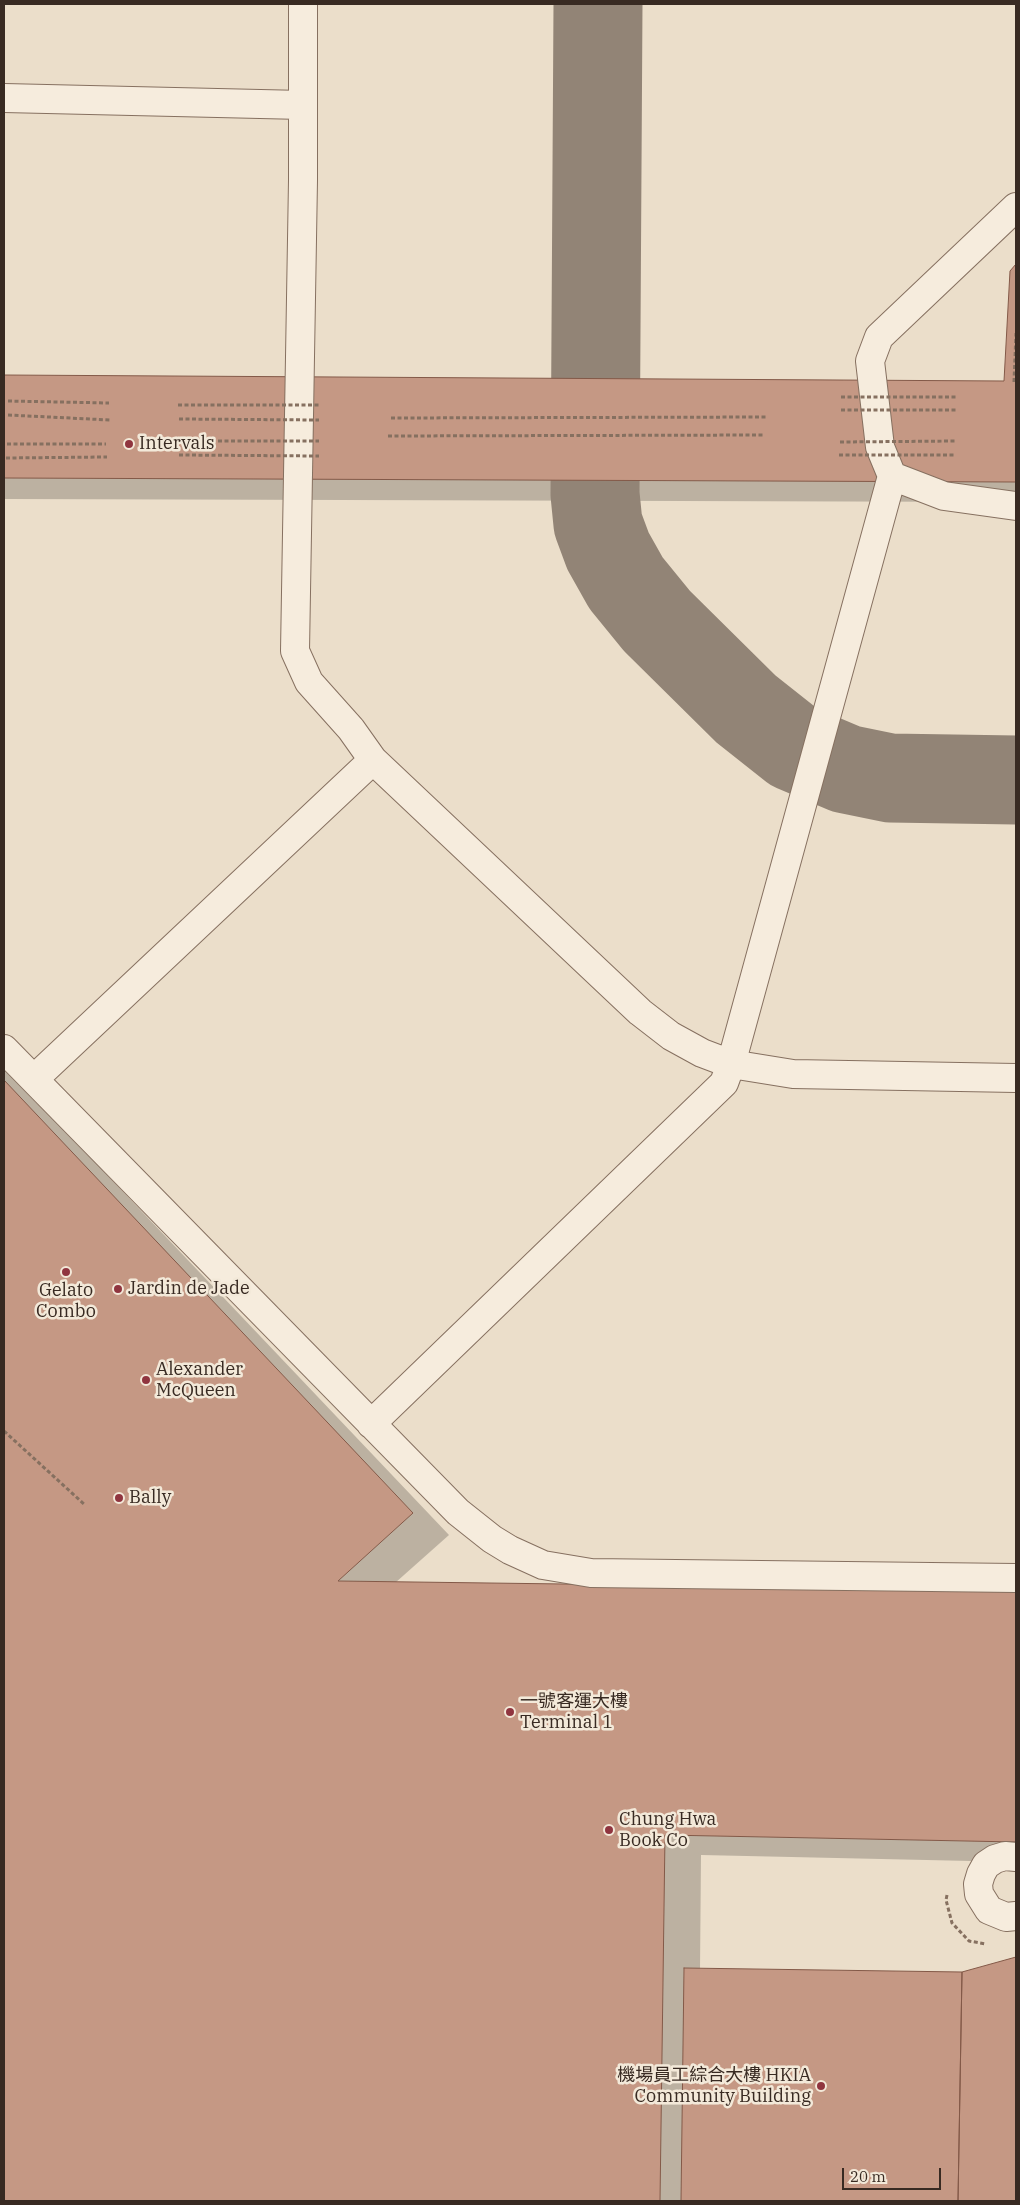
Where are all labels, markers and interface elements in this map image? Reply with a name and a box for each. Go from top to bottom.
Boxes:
place label: Intervals [139,433,215,455]
marker: Intervals [123,438,135,450]
marker: Gelato Combo [60,1266,72,1278]
place label: Jardin de Jade [128,1278,250,1300]
place label: Gelato Combo [36,1280,96,1322]
marker: Jardin de Jade [112,1283,124,1295]
place label: Alexander McQueen [156,1359,243,1402]
marker: Alexander McQueen [140,1374,152,1386]
place label: Bally [129,1487,171,1509]
marker: Bally [113,1492,125,1504]
place label: 一號客運大樓 Terminal 1 [520,1691,628,1734]
marker: 一號客運大樓 Terminal 1 [504,1706,516,1718]
place label: Chung Hwa Book Co [619,1809,716,1852]
marker: Chung Hwa Book Co [603,1824,615,1836]
place label: 機場員工綜合大樓 HKIA Community Building [617,2065,811,2108]
marker: 機場員工綜合大樓 HKIA Community Building [815,2080,827,2092]
scale bar [845,2158,944,2190]
text: 20 m [850,2167,886,2186]

